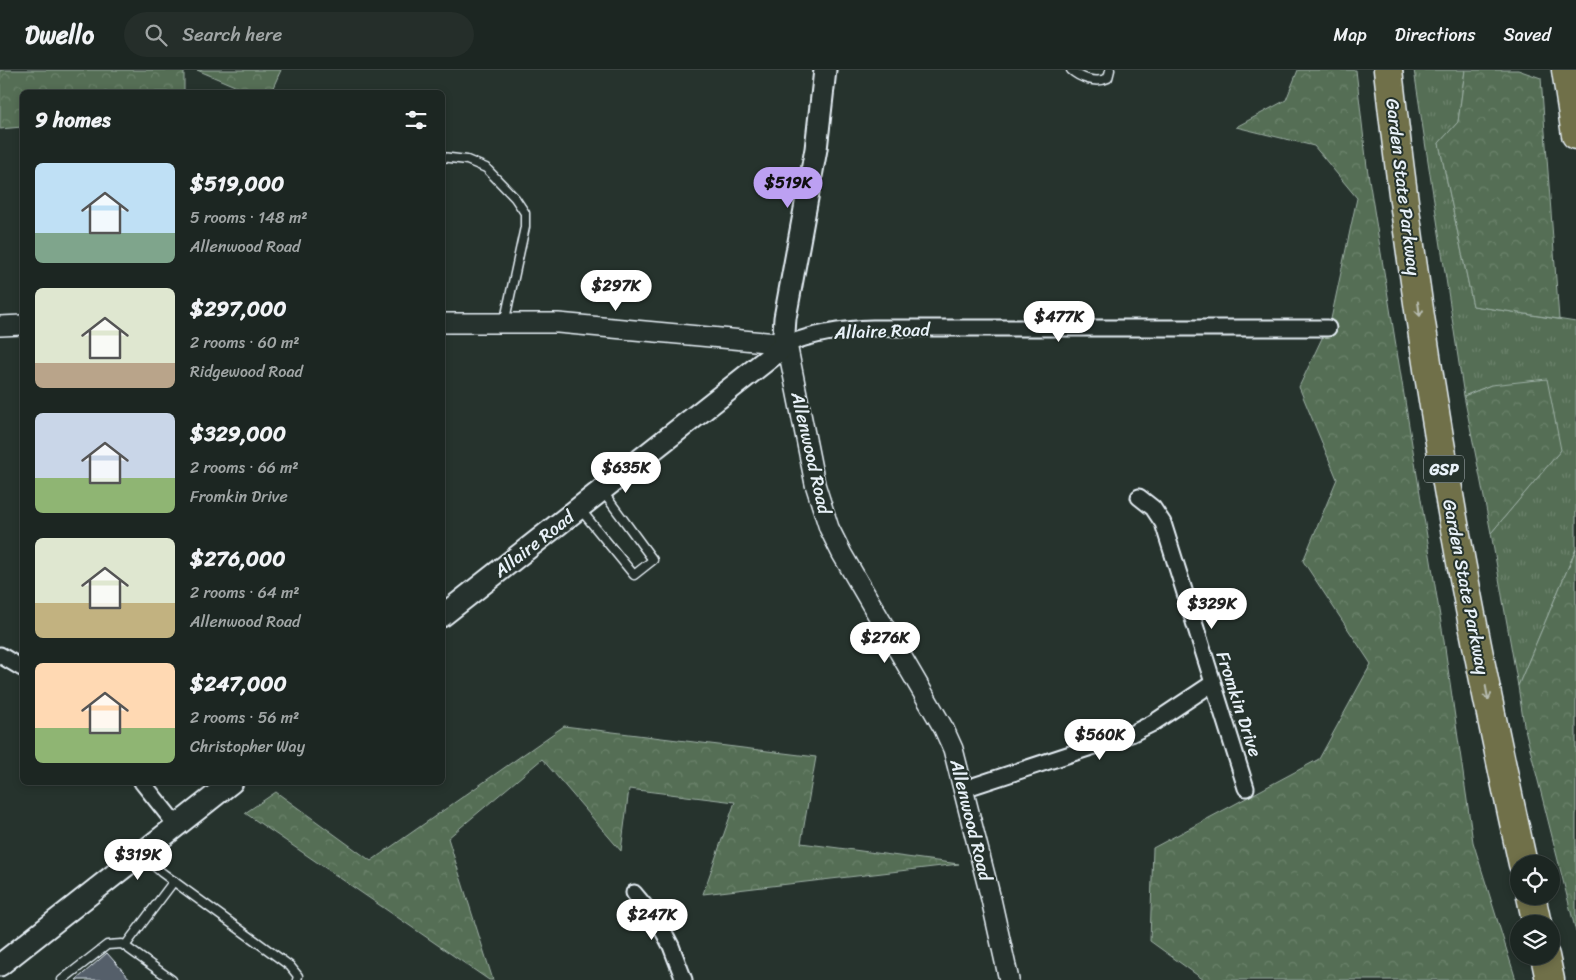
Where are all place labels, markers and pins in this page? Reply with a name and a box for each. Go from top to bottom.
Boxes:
pin: $519K [753,166,823,209]
pin: $297K [581,270,651,312]
pin: $477K [1024,300,1094,343]
pin: $635K [591,452,661,494]
pin: $329K [1177,588,1247,630]
pin: $276K [850,622,920,664]
pin: $560K [1065,718,1135,761]
pin: $319K [103,838,173,881]
pin: $247K [617,898,687,941]

